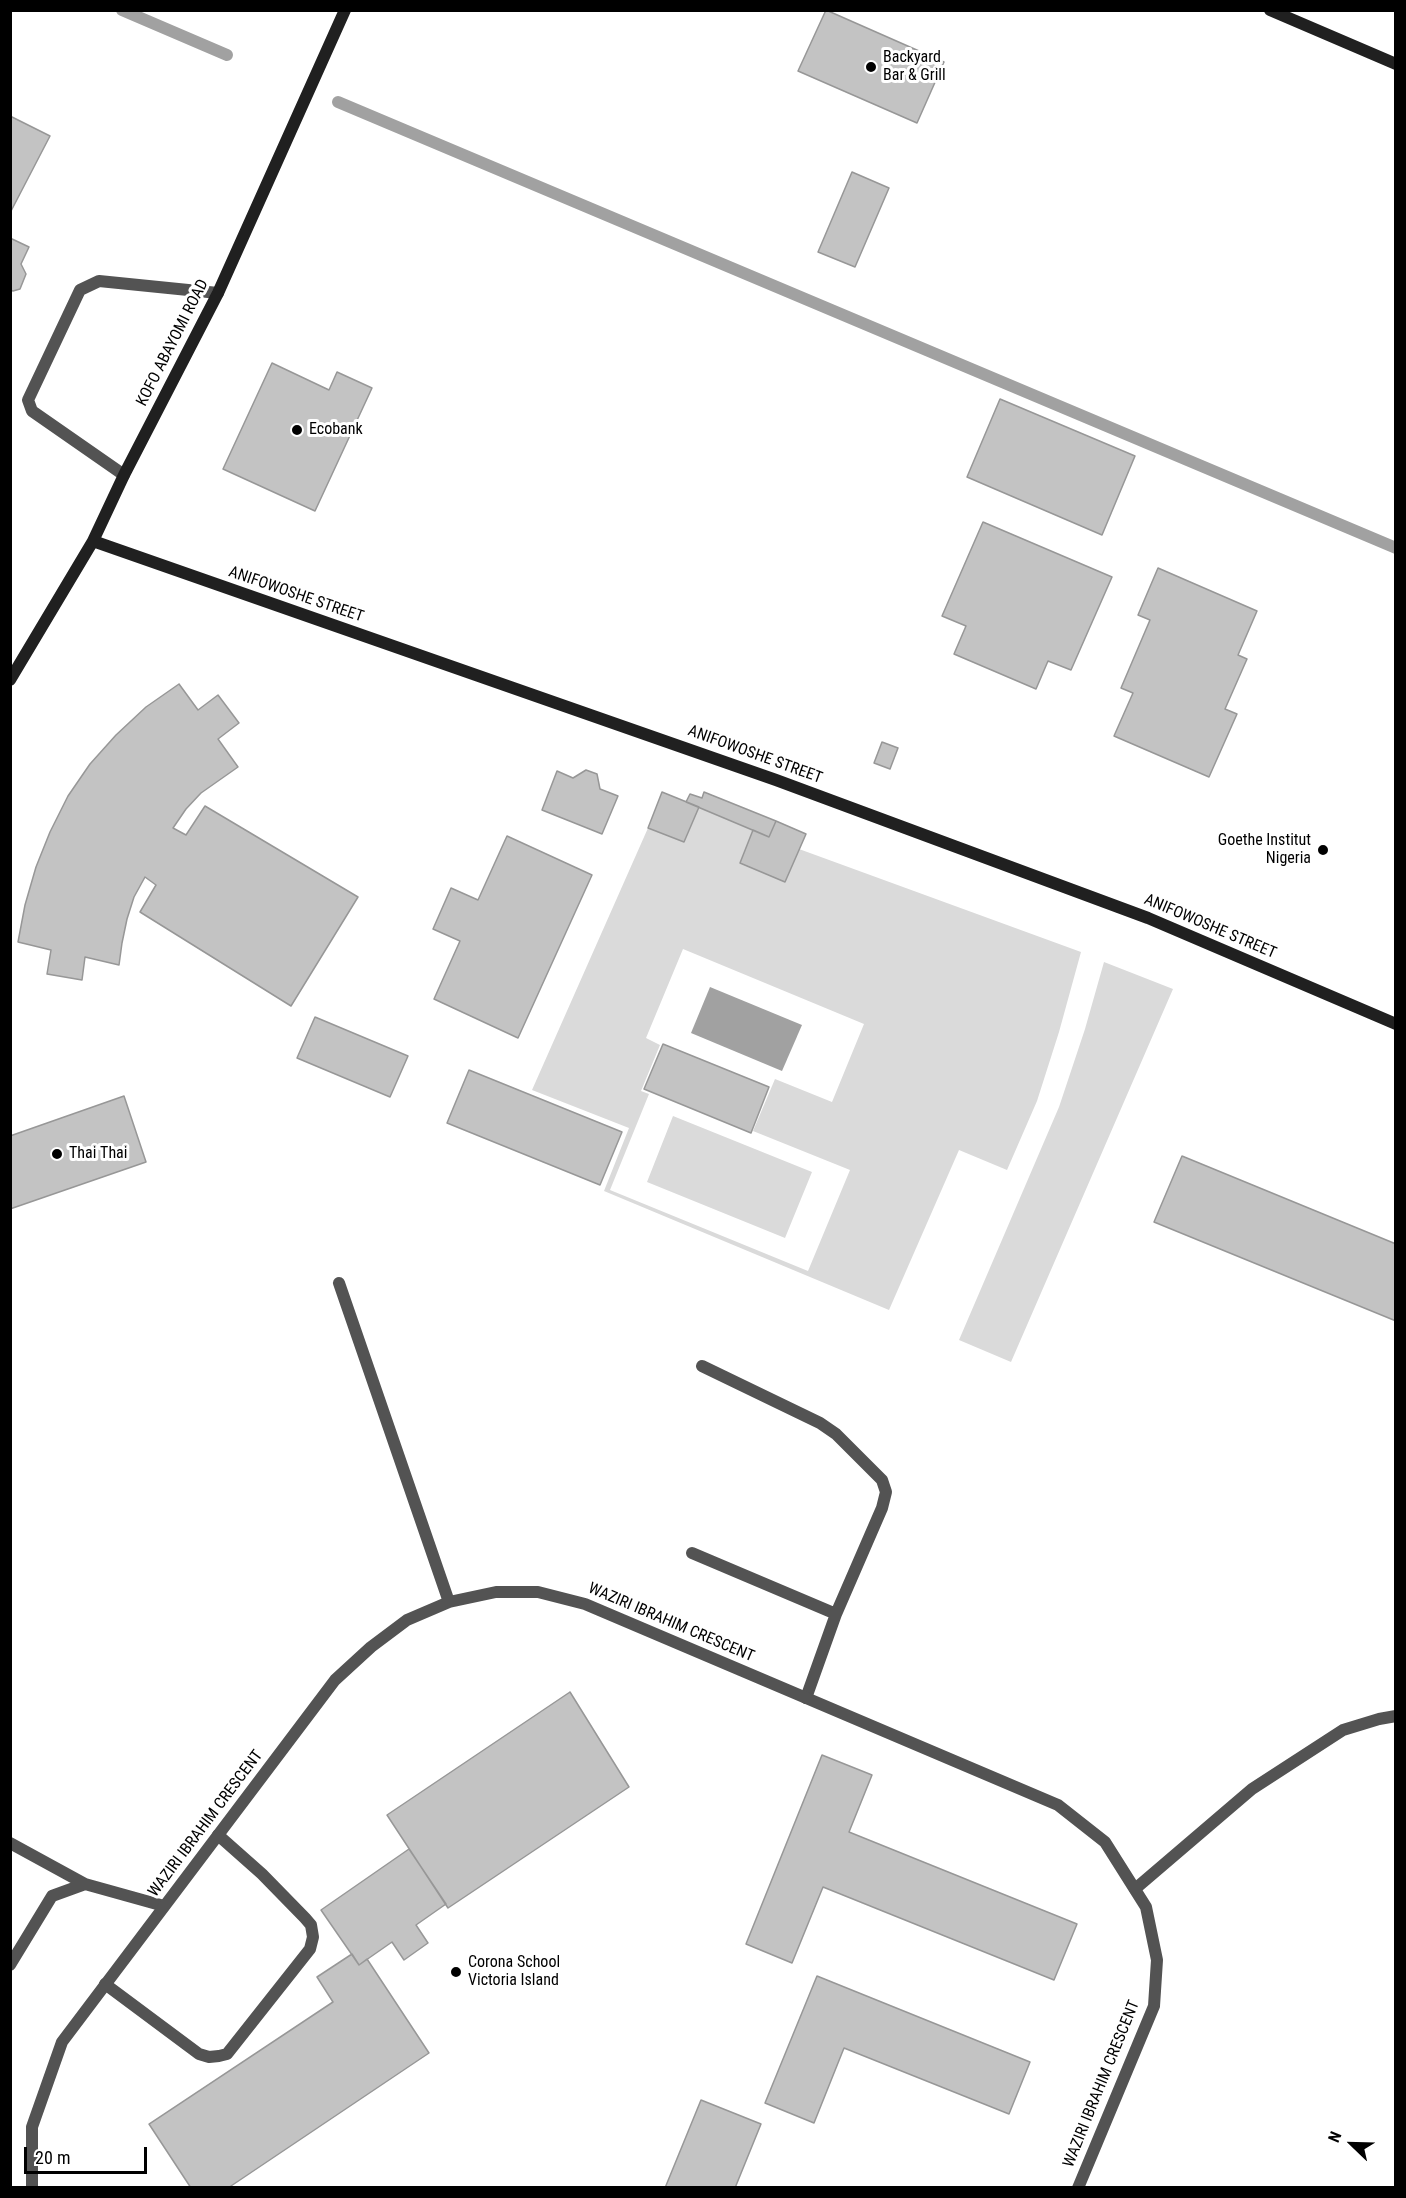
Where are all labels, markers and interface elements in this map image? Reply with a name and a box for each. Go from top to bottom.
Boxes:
place label: Backyard Bar & Grill [883,48,946,86]
marker: Backyard Bar & Grill [864,60,878,74]
street label: KOFO ABAYOMI ROAD [133,277,213,409]
place label: Ecobank [309,420,363,440]
marker: Ecobank [290,423,304,437]
street label: ANIFOWOSHE STREET [226,563,366,627]
street label: ANIFOWOSHE STREET [685,722,825,788]
place label: Goethe Institut Nigeria [1218,831,1311,869]
marker: Goethe Institut Nigeria [1316,843,1330,857]
street label: ANIFOWOSHE STREET [1141,890,1279,964]
place label: Thai Thai [69,1144,127,1164]
marker: Thai Thai [50,1147,64,1161]
street label: WAZIRI IBRAHIM CRESCENT [585,1579,757,1667]
street label: WAZIRI IBRAHIM CRESCENT [145,1747,267,1901]
place label: Corona School Victoria Island [468,1953,560,1991]
marker: Corona School Victoria Island [449,1965,463,1979]
street label: WAZIRI IBRAHIM CRESCENT [1060,1998,1144,2170]
north arrow [1322,2114,1382,2174]
text: N [1324,2129,1346,2145]
scale bar [27,2135,150,2173]
text: 20 m [35,2147,70,2168]

